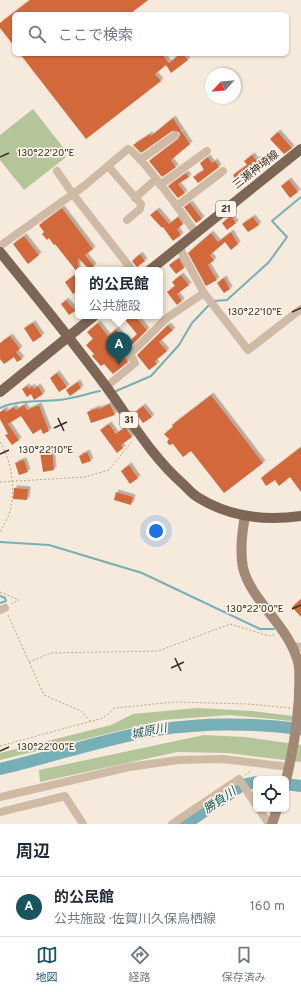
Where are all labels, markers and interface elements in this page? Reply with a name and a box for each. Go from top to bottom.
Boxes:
search box [12,12,289,56]
icon: search [26,23,48,45]
text: ここで検索 [58,27,133,46]
north arrow [205,68,241,104]
text: 130°22'20"E [17,147,75,160]
street label: 三瀬神埼線 [230,148,282,192]
road number: 21 [216,201,236,217]
popup [75,267,163,319]
text: 的公民館 [89,276,149,295]
text: 公共施設 [89,299,141,315]
text: 130°22'10"E [228,306,282,319]
pin: A [106,332,132,365]
road number: 31 [120,412,138,428]
text: 130°22'10"E [19,444,73,457]
your location [146,521,166,541]
text: 130°22'00"E [226,603,284,616]
water label: 城原川 [130,720,170,743]
text: 130°22'00"E [17,741,75,754]
map controls [253,776,289,812]
button: locate [253,776,289,812]
water label: 勝負川 [201,783,241,818]
text: 周辺 [16,842,50,864]
text: 的公民館 [54,889,114,908]
text: A [24,899,34,915]
text: 160 m [250,899,285,915]
text: 公共施設 · 佐賀川久保鳥栖線 [54,912,216,928]
tab: 地図 [36,944,58,985]
tab: 経路 [129,944,151,985]
tab: 保存済み [222,944,266,985]

